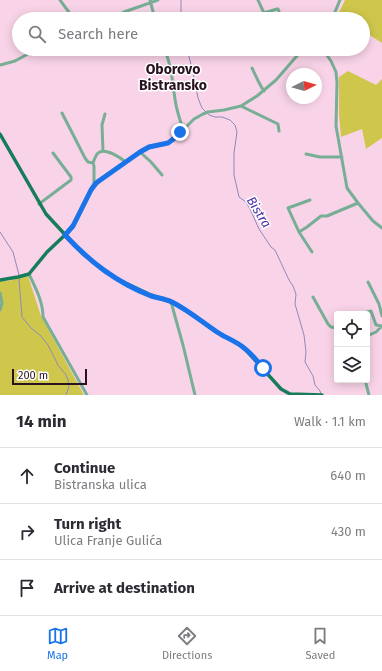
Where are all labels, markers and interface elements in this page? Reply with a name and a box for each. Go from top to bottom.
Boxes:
search box [12,12,370,56]
icon: search [26,23,48,45]
text: Search here [58,25,138,43]
district label: Oborovo Bistransko [139,61,207,94]
north arrow [286,68,322,104]
route end [171,123,189,141]
water label: Bistra [244,194,274,230]
map controls [334,311,370,383]
button: locate [334,311,370,347]
button: layers [334,347,370,383]
route start [254,359,272,377]
scale bar [12,367,87,386]
text: 200 m [18,369,48,382]
text: 14 min [16,411,67,432]
text: Walk · 1.1 km [294,414,366,429]
text: Continue [54,459,115,477]
icon: ahead [16,465,38,487]
text: 640 m [330,468,366,483]
text: Bistranska ulica [54,477,147,492]
text: Turn right [54,515,121,533]
icon: right [16,521,38,543]
text: 430 m [331,524,366,539]
text: Ulica Franje Gulića [54,533,162,548]
icon: arrive [16,577,38,599]
text: Arrive at destination [54,579,195,597]
tab: Map [47,625,69,662]
tab: Directions [162,625,212,662]
tab: Saved [306,625,335,662]

